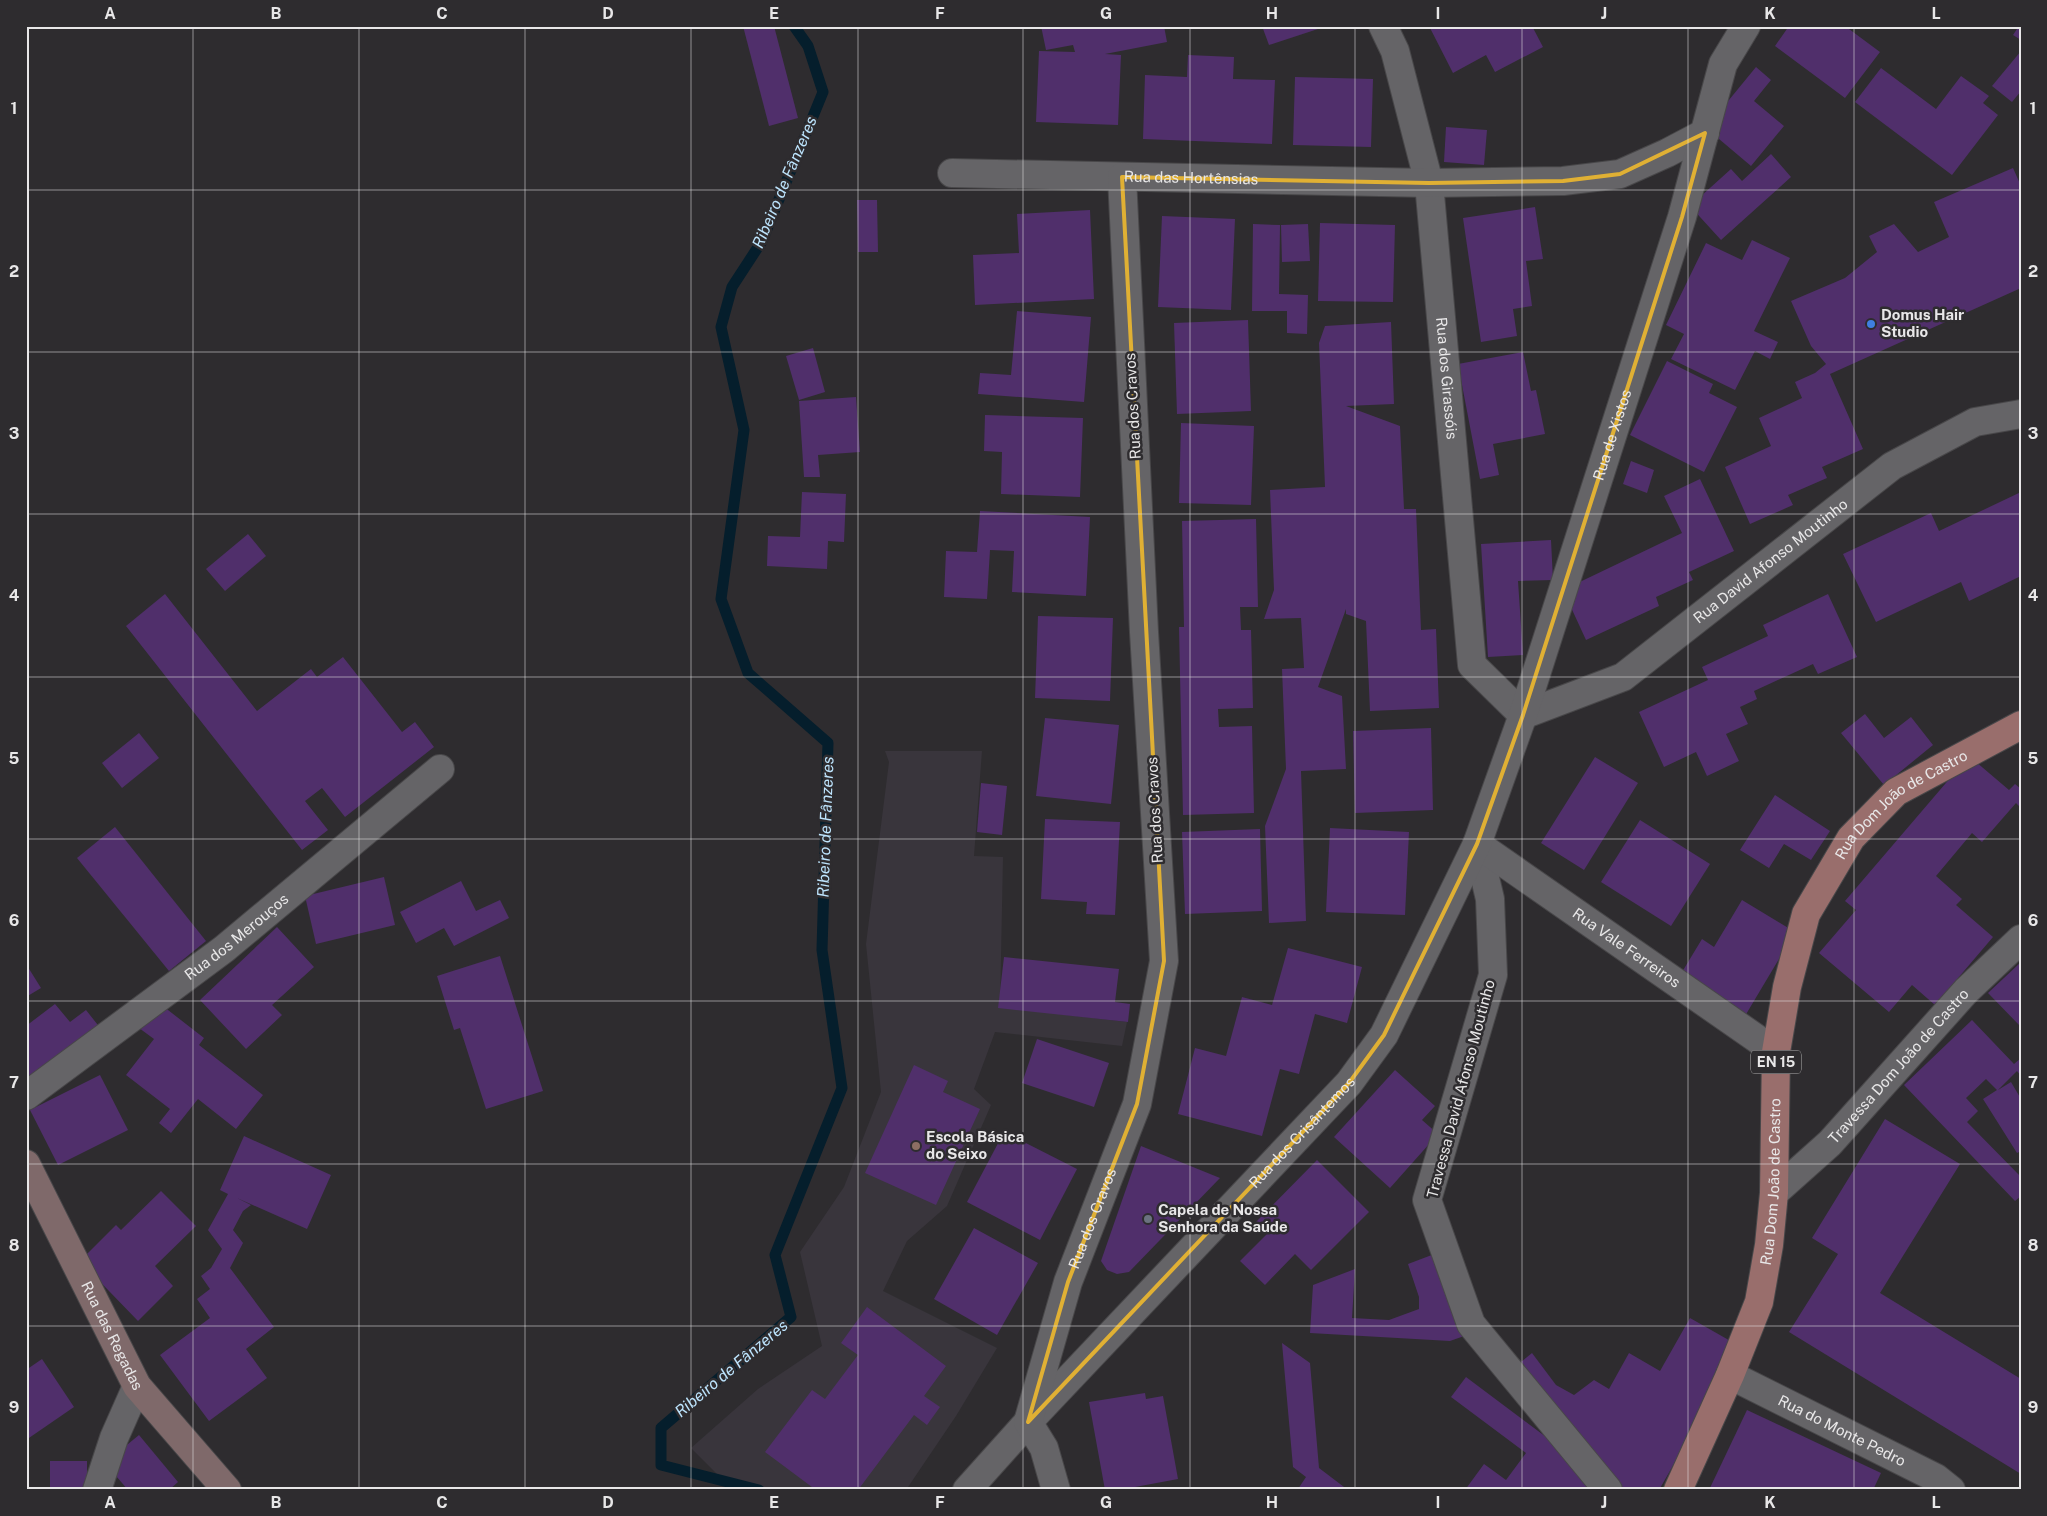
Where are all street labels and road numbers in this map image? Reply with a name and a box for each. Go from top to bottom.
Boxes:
street label: Rua das Hortênsias [1124,168,1258,187]
street label: Rua dos Girassóis [1433,316,1461,440]
street label: Rua dos Cravos [1121,352,1144,460]
street label: Rua de Xistos [1589,387,1634,482]
street label: Rua David Afonso Moutinho [1690,495,1851,627]
street label: Rua Dom João de Castro [1831,746,1970,862]
street label: Rua dos Cravos [1143,756,1166,864]
street label: Rua dos Merouços [181,890,292,983]
street label: Rua Vale Ferreiros [1570,904,1684,991]
street label: Travessa David Afonso Moutinho [1423,978,1498,1200]
street label: Travessa Dom João de Castro [1825,985,1972,1147]
road number: EN 15 [1751,1050,1801,1074]
street label: Rua dos Crisântemos [1245,1074,1358,1191]
street label: Rua Dom João de Castro [1757,1098,1783,1266]
street label: Rua dos Cravos [1065,1166,1119,1271]
street label: Rua das Regadas [78,1278,147,1393]
street label: Rua do Monte Pedro [1775,1391,1909,1469]

